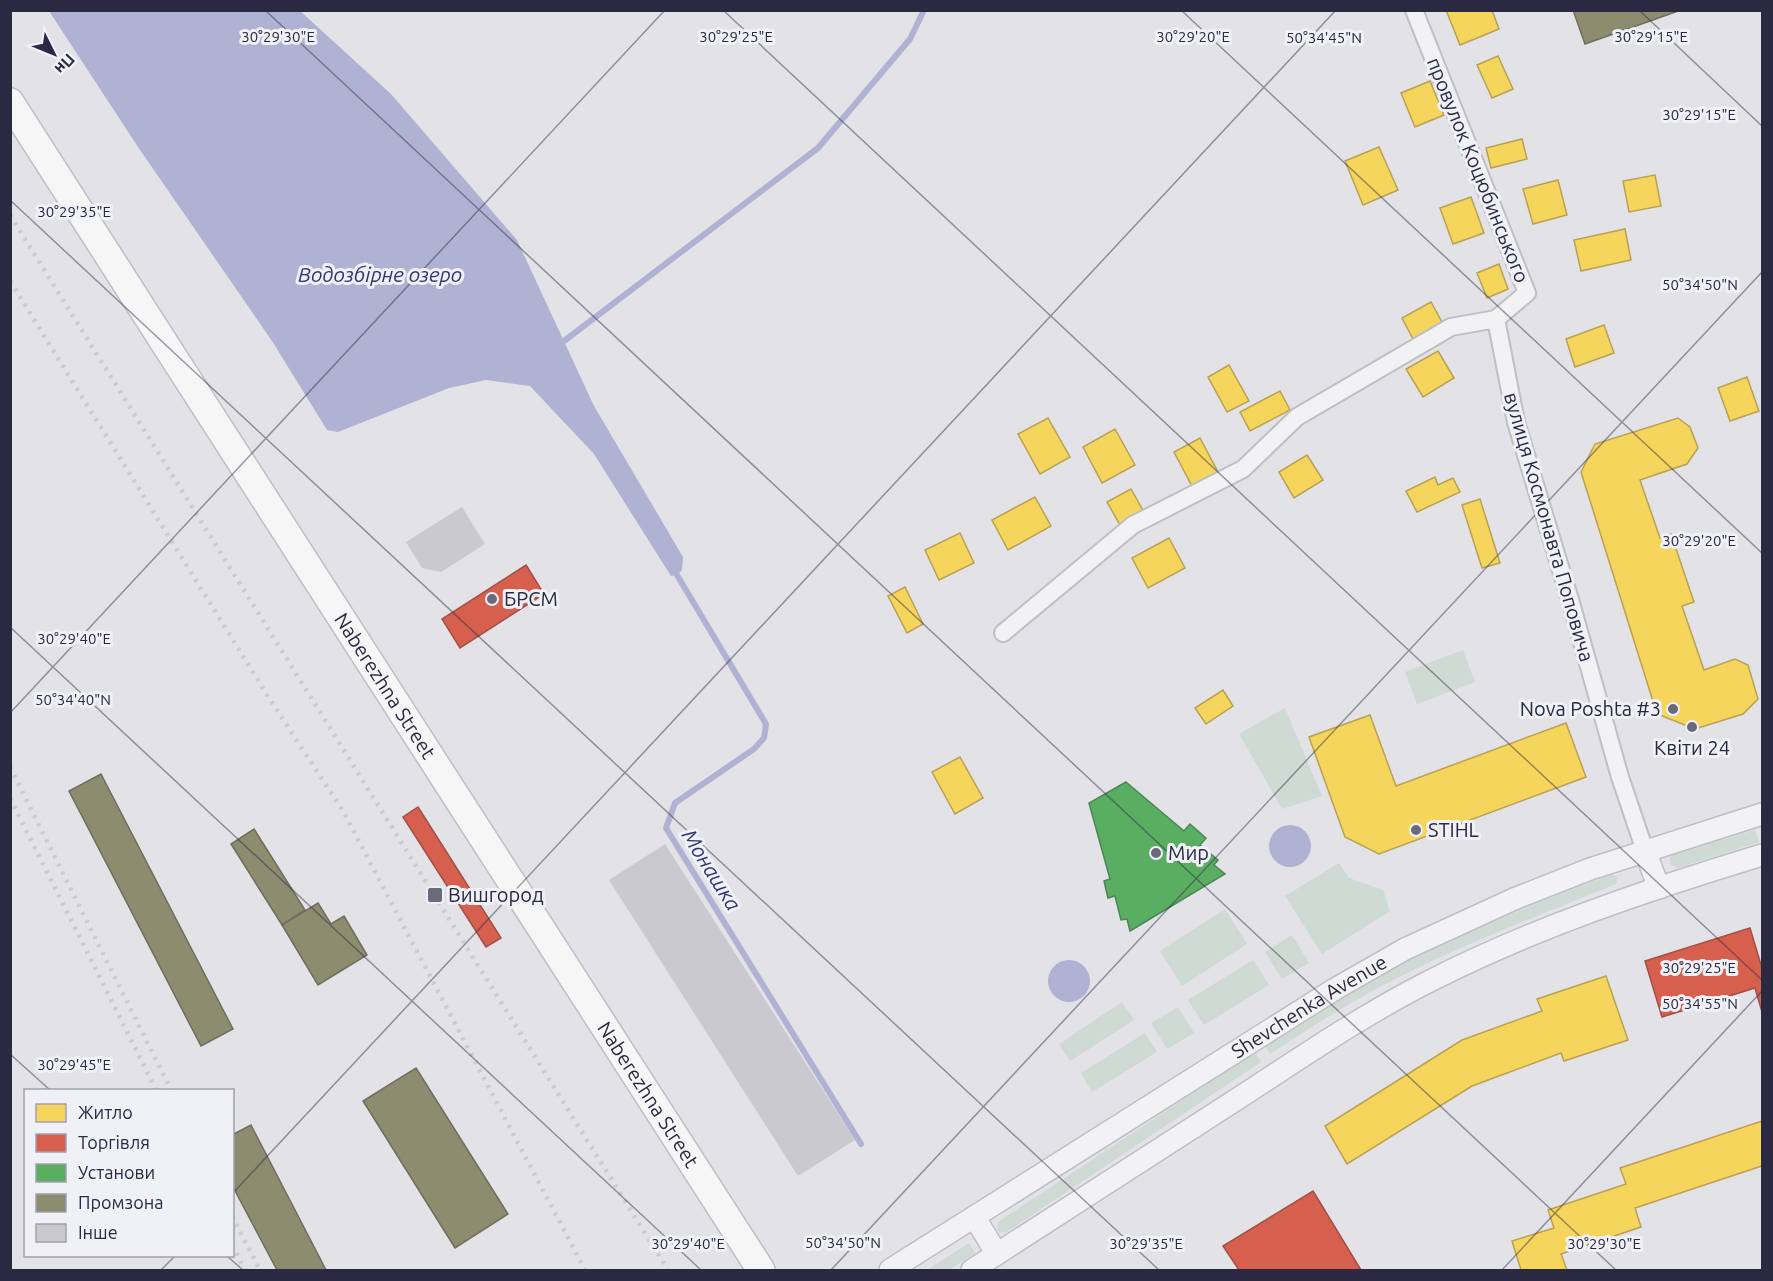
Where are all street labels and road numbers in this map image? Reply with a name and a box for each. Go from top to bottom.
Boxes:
street label: провулок Коцюбинського [1423,54,1534,286]
street label: вулиця Космонавта Поповича [1500,390,1599,664]
street label: Naberezhna Street [330,608,441,763]
street label: Shevchenka Avenue [1227,950,1391,1063]
street label: Naberezhna Street [593,1017,704,1172]

